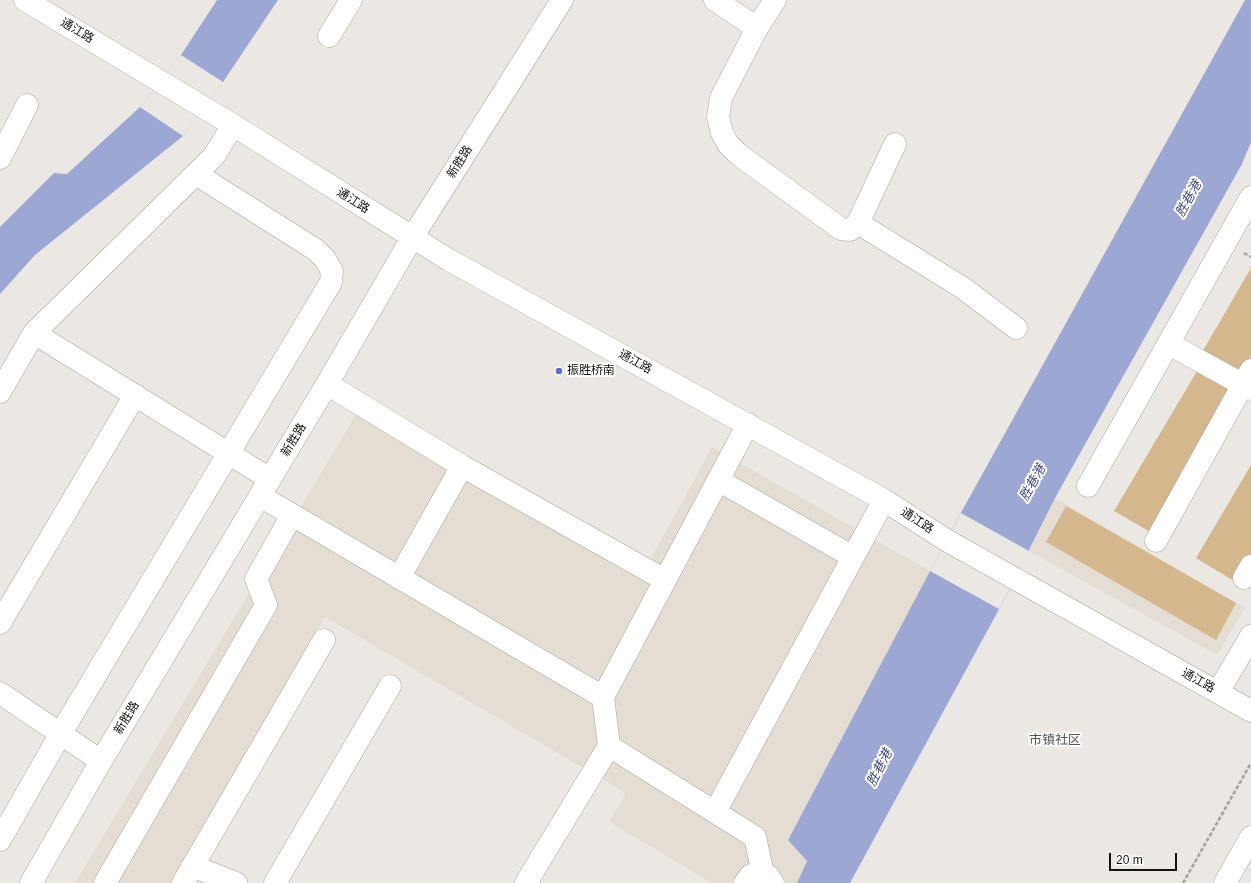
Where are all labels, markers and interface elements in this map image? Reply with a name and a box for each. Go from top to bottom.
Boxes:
street label: 通江路 [58,16,96,46]
street label: 新胜路 [444,143,476,181]
water label: 胜巷港 [1173,178,1205,220]
street label: 通江路 [334,185,372,217]
street label: 通江路 [616,347,654,377]
place label: 振胜桥南 [567,364,615,378]
marker: 振胜桥南 [554,366,564,376]
street label: 新胜路 [279,421,309,459]
water label: 胜巷港 [1017,462,1049,504]
street label: 通江路 [898,505,936,537]
street label: 通江路 [1179,666,1217,696]
street label: 新胜路 [112,699,142,737]
district label: 市镇社区 [1029,732,1081,748]
water label: 胜巷港 [864,747,896,789]
scale bar [1111,845,1179,871]
text: 20 m [1116,853,1143,867]

